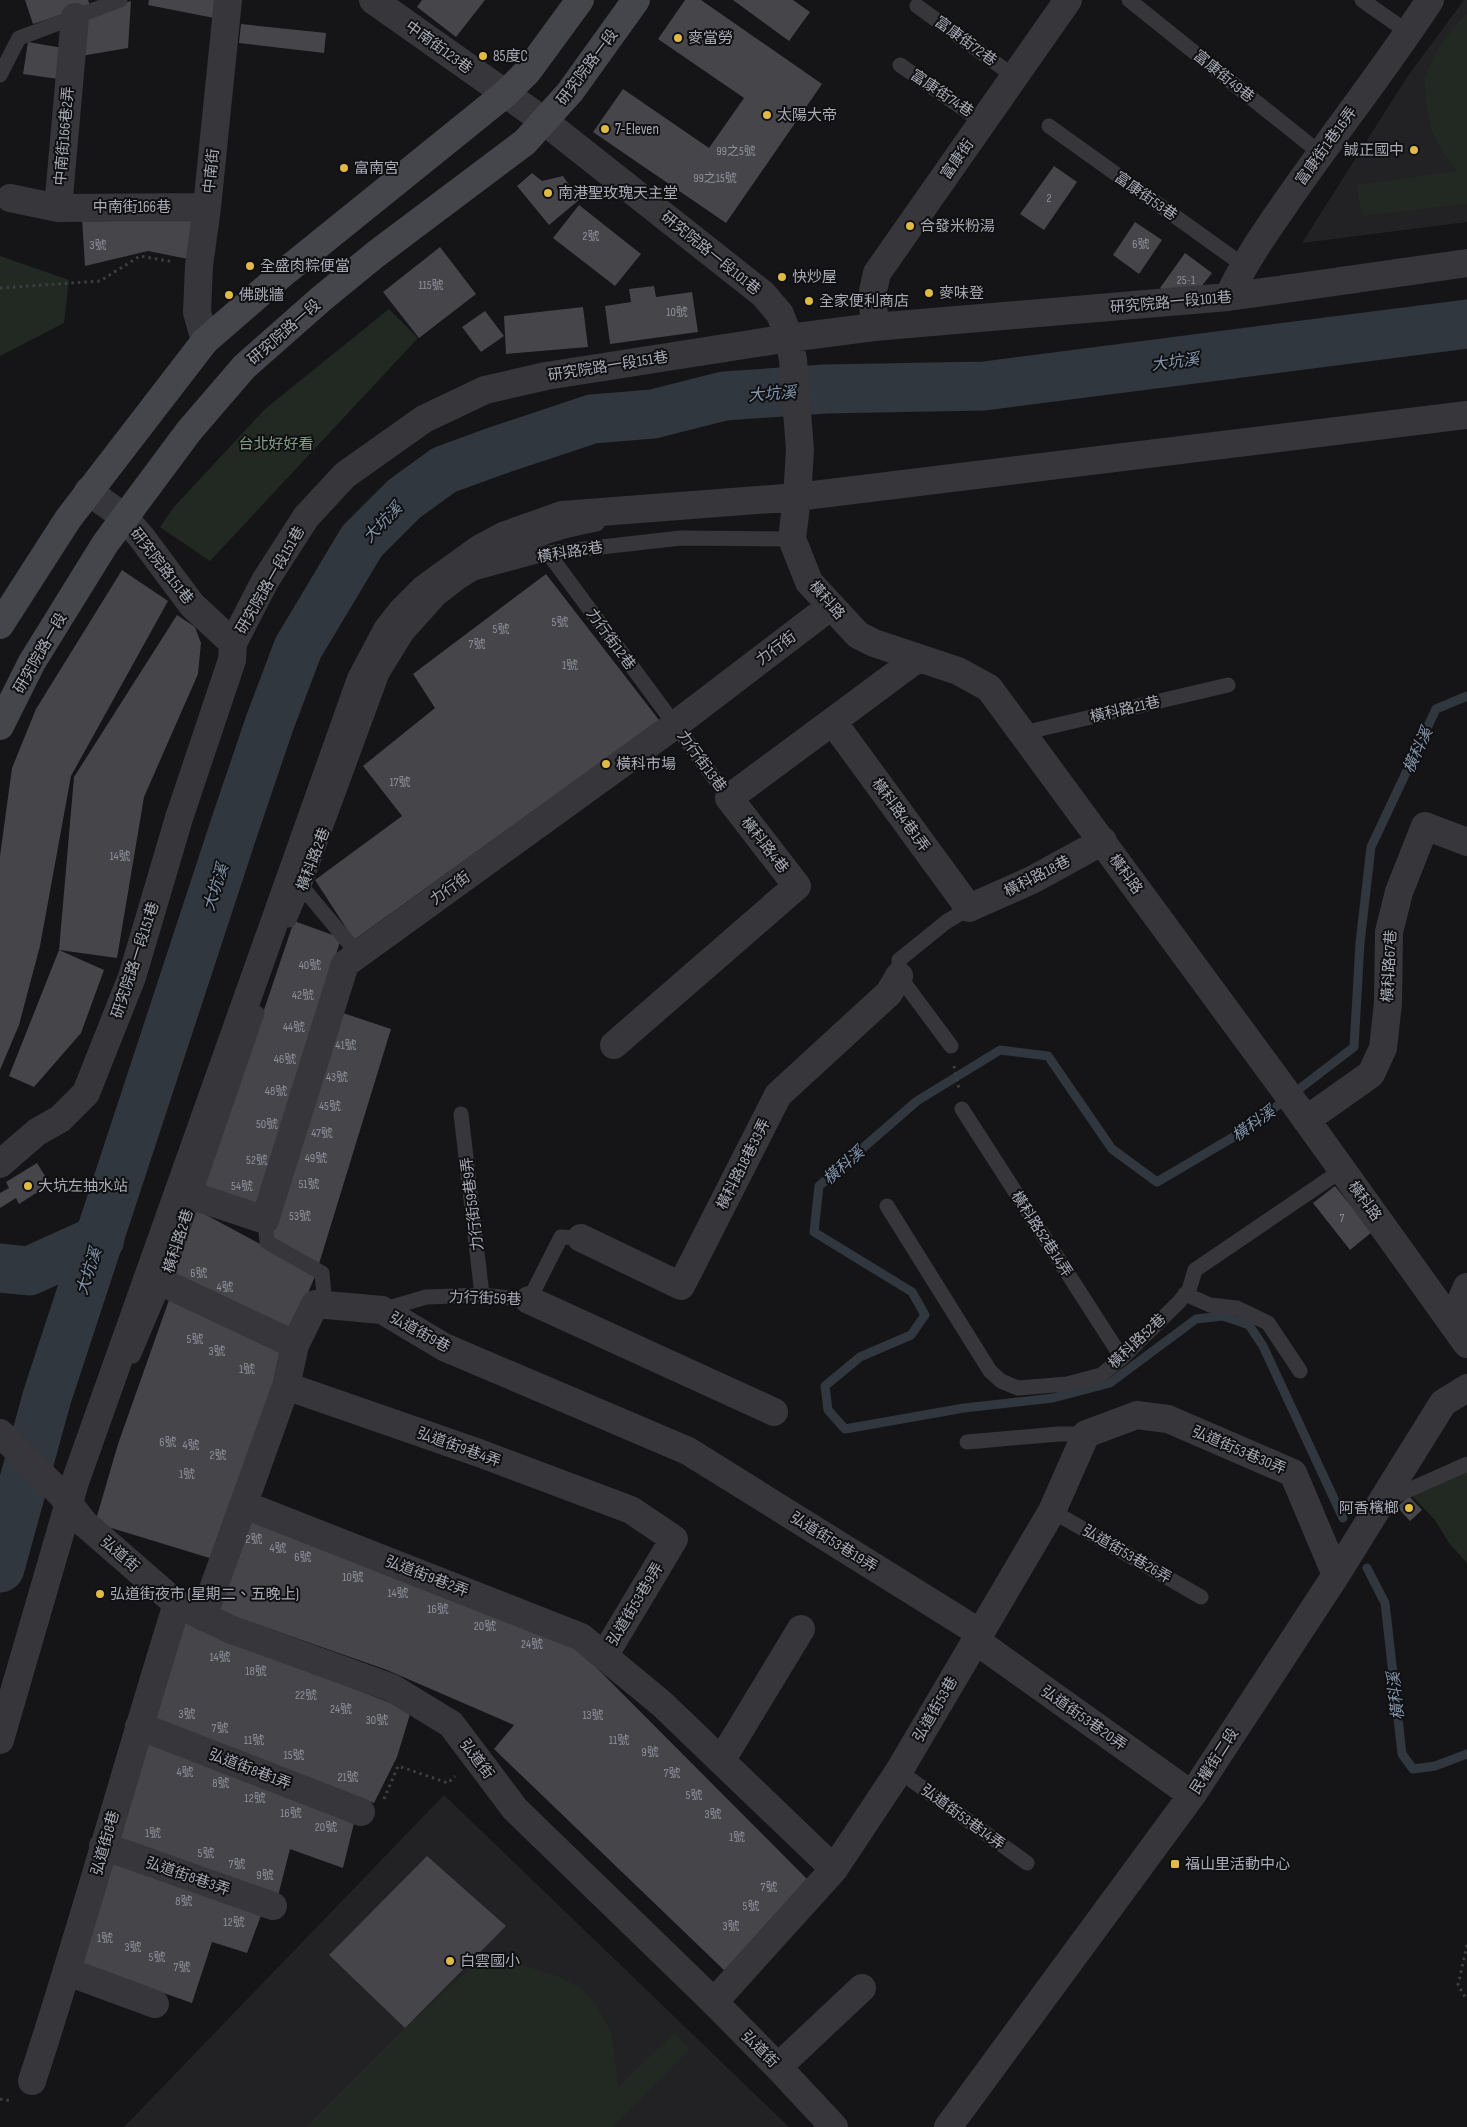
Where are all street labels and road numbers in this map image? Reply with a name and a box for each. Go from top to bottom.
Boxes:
street label: 富康街72巷 [931,13,1000,70]
street label: 中南街123巷 [402,17,476,78]
street label: 研究院路一段 [553,26,622,109]
street label: 富康街49巷 [1189,46,1258,107]
street label: 富康街74巷 [907,66,977,121]
street label: 中南街166巷2弄 [51,86,78,186]
street label: 富康街1巷16弄 [1292,103,1361,189]
street label: 富康街 [937,135,978,183]
street label: 中南街 [200,148,223,194]
street label: 富康街53巷 [1111,168,1181,225]
street label: 中南街166巷 [93,198,171,217]
street label: 研究院路一段101巷 [657,208,764,299]
street label: 研究院路一段101巷 [1109,288,1233,317]
street label: 研究院路一段 [244,296,325,369]
street label: 研究院路一段151巷 [547,348,670,385]
street label: 研究院路一段151巷 [232,523,309,638]
street label: 研究院路151巷 [126,524,197,608]
street label: 橫科路2巷 [536,538,604,567]
street label: 橫科路 [805,577,849,624]
street label: 力行街12巷 [582,605,639,674]
street label: 研究院路一段 [10,610,71,697]
street label: 力行街 [753,627,800,670]
street label: 橫科路21巷 [1088,692,1162,727]
street label: 力行街13巷 [673,727,730,796]
street label: 橫科路4巷1弄 [867,775,934,856]
street label: 橫科路4巷 [737,813,792,877]
street label: 橫科路2巷 [293,825,334,893]
street label: 橫科路 [1105,851,1147,898]
street label: 橫科路18巷 [1001,852,1074,901]
street label: 力行街 [427,867,474,909]
street label: 研究院路一段151巷 [108,899,163,1021]
street label: 橫科路67巷 [1378,929,1401,1003]
street label: 橫科路18巷33弄 [712,1116,774,1213]
street label: 力行街59巷9弄 [457,1156,488,1252]
street label: 橫科路 [1344,1178,1386,1225]
street label: 橫科路52巷14弄 [1007,1188,1076,1281]
street label: 橫科路2巷 [159,1207,198,1276]
street label: 力行街59巷 [448,1288,522,1309]
street label: 弘道街9巷 [386,1308,454,1357]
street label: 橫科路52巷 [1104,1310,1170,1373]
street label: 弘道街53巷30弄 [1189,1422,1289,1479]
street label: 弘道街9巷4弄 [414,1424,503,1471]
street label: 弘道街53巷19弄 [787,1508,881,1577]
street label: 弘道街53巷26弄 [1079,1521,1175,1588]
street label: 弘道街 [96,1532,143,1576]
street label: 弘道街9巷2弄 [382,1552,471,1601]
street label: 弘道街53巷9弄 [603,1559,668,1649]
street label: 弘道街53巷 [909,1673,962,1745]
street label: 弘道街53巷20弄 [1037,1682,1130,1755]
street label: 民權街二段 [1186,1725,1243,1798]
street label: 弘道街 [455,1736,498,1783]
street label: 弘道街8巷1弄 [206,1745,294,1794]
street label: 弘道街53巷14弄 [917,1781,1008,1854]
street label: 弘道街8巷 [87,1809,124,1878]
street label: 弘道街8巷3弄 [143,1853,232,1900]
street label: 弘道街 [737,2027,782,2072]

